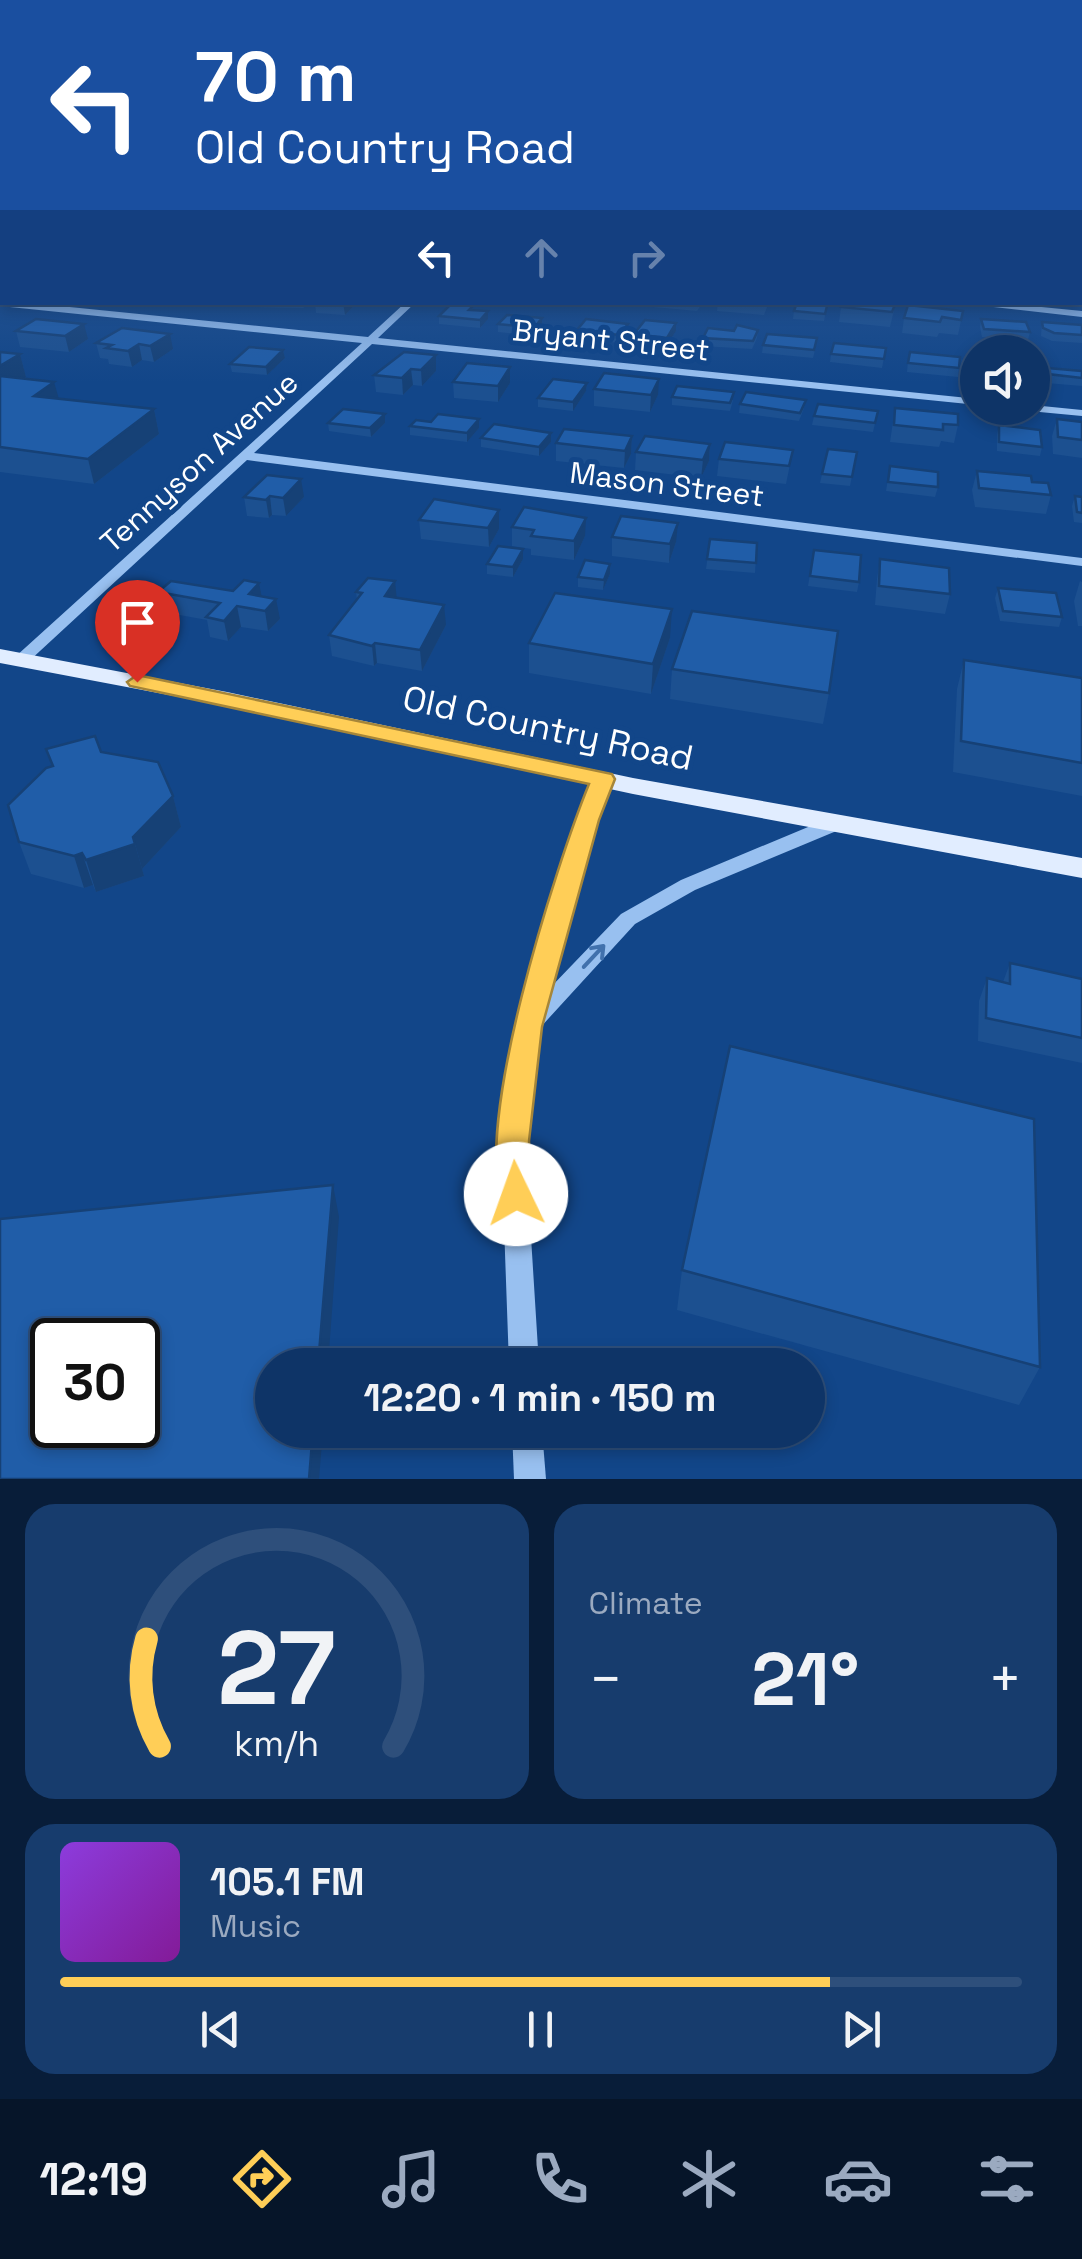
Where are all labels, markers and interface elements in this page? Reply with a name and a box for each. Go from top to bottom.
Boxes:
text: 70 m [195,32,356,121]
icon: left [30,40,160,170]
text: Old Country Road [195,119,575,176]
icon: left [409,230,464,285]
icon: ahead [514,230,569,285]
icon: right [619,230,674,285]
street label: Bryant Street [511,310,711,370]
map controls [960,335,1050,425]
button: sound [960,335,1050,425]
street label: Tennyson Avenue [92,363,306,561]
street label: Mason Street [568,453,766,515]
pin [95,580,180,683]
icon: arrive [110,595,165,650]
street label: Old Country Road [399,676,697,780]
one-way arrow [582,944,605,969]
position arrow [464,1142,568,1246]
speed limit sign: 30 [30,1318,160,1448]
text: 12:20 · 1 min · 150 m [364,1374,716,1422]
text: Climate [589,1583,703,1623]
text: 27 [218,1602,336,1734]
text: 21° [751,1631,859,1727]
text: − [589,1644,623,1714]
text: + [988,1644,1022,1714]
text: km/h [234,1721,319,1766]
text: 105.1 FM [210,1858,365,1906]
text: Music [210,1906,301,1946]
icon: previous [193,2002,248,2057]
icon: pause [513,2002,568,2057]
icon: next [834,2002,889,2057]
icon: directions [227,2144,297,2214]
icon: music [376,2144,446,2214]
icon: phone [525,2144,595,2214]
icon: climate [674,2144,744,2214]
icon: car [823,2144,893,2214]
icon: filters [972,2144,1042,2214]
text: 12:19 [40,2151,148,2208]

